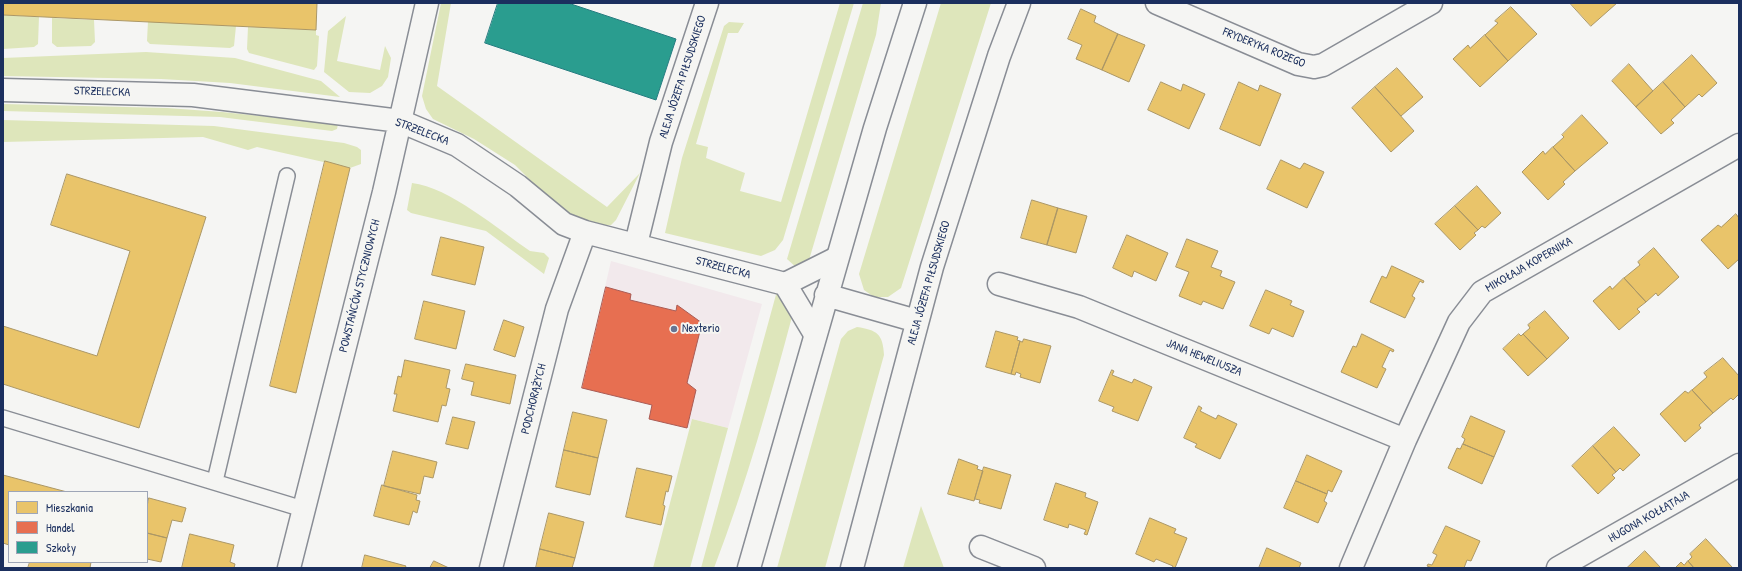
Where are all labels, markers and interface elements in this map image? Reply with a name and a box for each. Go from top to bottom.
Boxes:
street label: ALEJA JÓZEFA PIŁSUDSKIEGO [656,14,710,140]
street label: FRYDERYKA ROZEGO [1221,25,1307,71]
street label: STRZELECKA [74,84,130,100]
street label: STRZELECKA [393,115,451,149]
street label: POWSTAŃCÓW STYCZNIOWYCH [337,218,383,354]
street label: ALEJA JÓZEFA PIŁSUDSKIEGO [904,219,954,347]
street label: MIKOŁAJA KOPERNIKA [1483,234,1575,296]
street label: STRZELECKA [694,254,752,282]
place label: Nexterio [682,322,720,336]
marker: Nexterio [669,324,679,334]
street label: JANA HEWELIUSZA [1164,336,1244,380]
street label: PODCHORĄŻYCH [518,362,550,436]
street label: HUGONA KOŁŁĄTAJA [1606,488,1692,546]
legend [8,491,148,563]
text: Mieszkania [46,499,93,516]
text: Handel [46,519,74,536]
text: Szkoły [46,539,76,556]

